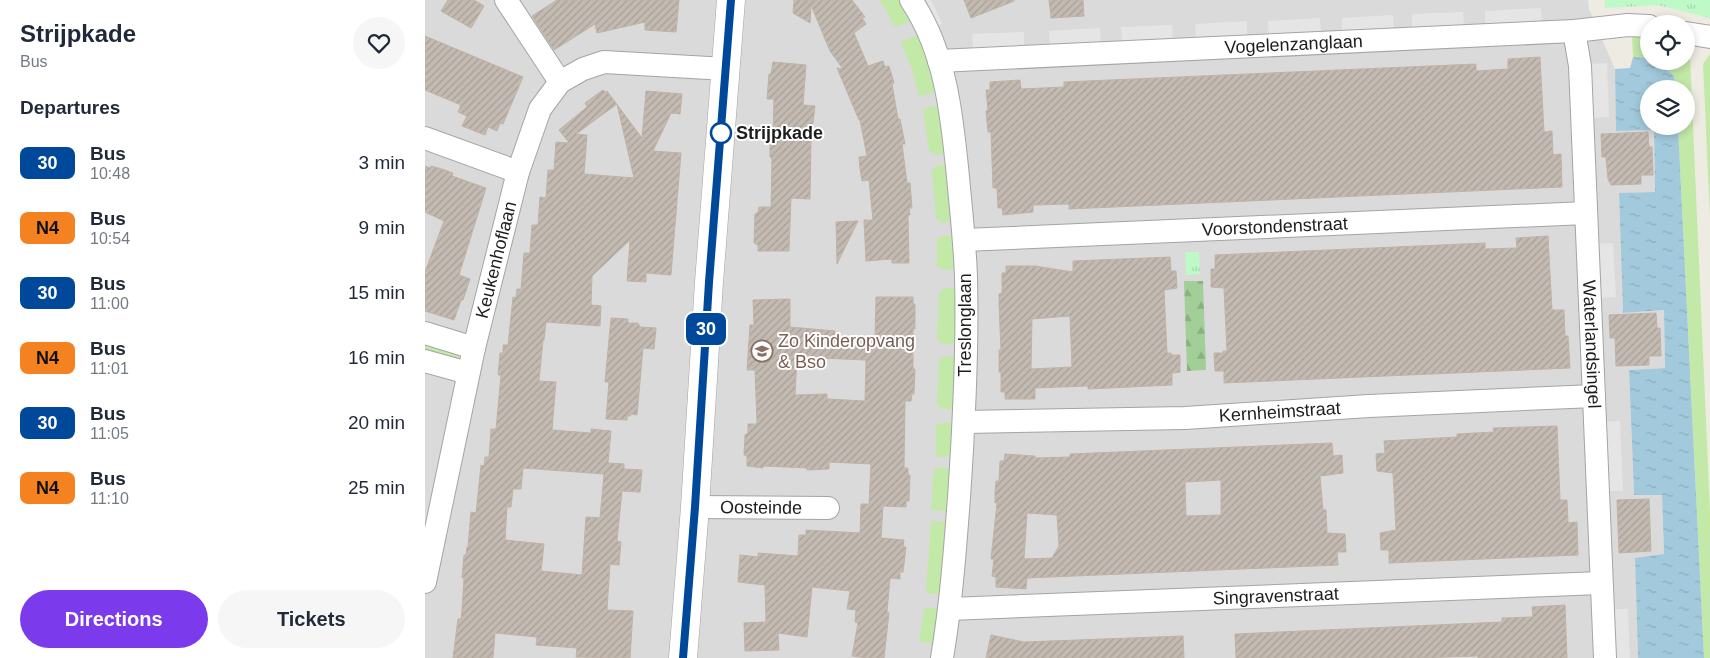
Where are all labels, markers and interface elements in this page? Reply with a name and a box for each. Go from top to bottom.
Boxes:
map controls [1640,15,1695,135]
button: locate [1640,15,1695,70]
button: heart [353,17,405,69]
text: Strijpkade [20,20,136,47]
street label: Vogelenzanglaan [1224,31,1363,57]
text: Bus [20,53,48,70]
button: layers [1640,80,1695,135]
text: Departures [20,97,120,118]
marker: Strijpkade [710,122,732,144]
place label: Strijpkade [736,123,823,143]
text: Bus [90,143,126,164]
text: 3 min [359,152,405,173]
text: 30 [37,153,58,173]
text: 10:48 [90,165,130,182]
street label: Keukenhoflaan [472,199,520,321]
text: Bus [90,208,126,229]
street label: Voorstondenstraat [1201,213,1348,240]
text: 9 min [359,217,405,238]
text: N4 [36,218,59,238]
text: 10:54 [90,230,130,247]
text: Bus [90,273,126,294]
street label: Treslonglaan [955,273,975,377]
street label: Waterlandsingel [1579,280,1604,409]
text: 15 min [348,282,405,303]
text: 30 [37,283,58,303]
text: 11:00 [90,295,129,312]
line badge: 30 [683,313,729,345]
text: 30 [696,319,716,339]
place label: Zo Kinderopvang & Bso [778,331,915,372]
text: Bus [90,338,126,359]
school or university icon: Zo Kinderopvang & Bso [750,339,774,363]
text: 16 min [348,347,405,368]
text: N4 [36,348,59,368]
text: 11:01 [90,360,129,377]
street label: Kernheimstraat [1218,398,1341,426]
text: Bus [90,403,126,424]
text: 20 min [348,412,405,433]
text: 30 [37,413,58,433]
text: 11:05 [90,425,129,442]
text: Bus [90,468,126,489]
text: 25 min [348,477,405,498]
text: N4 [36,478,59,498]
text: 11:10 [90,490,129,507]
street label: Oosteinde [720,497,802,518]
street label: Singravenstraat [1212,583,1339,608]
button: Directions [20,590,208,648]
button: Tickets [218,590,405,648]

